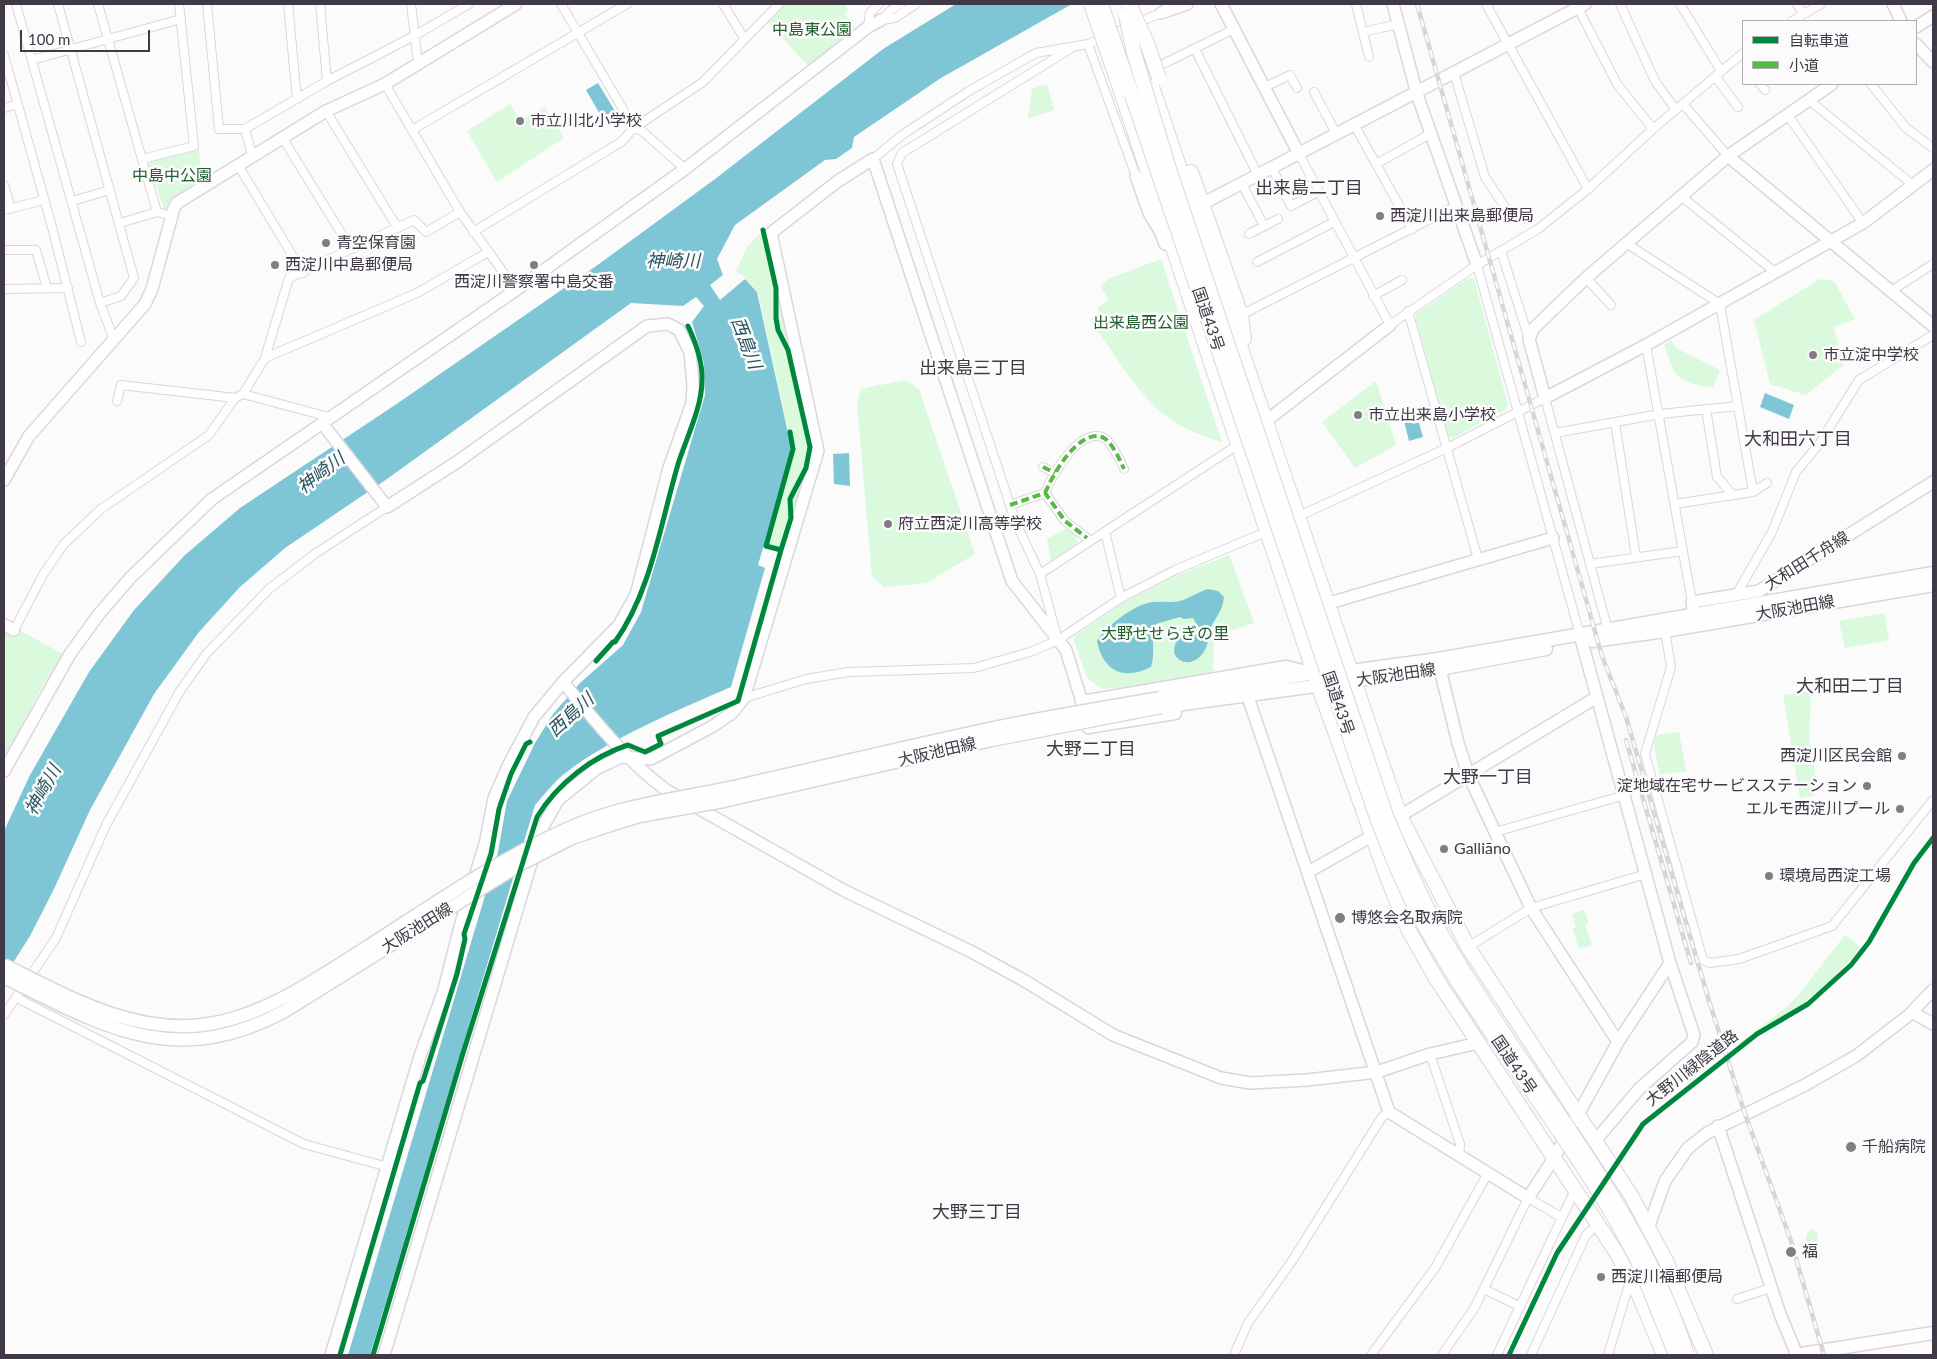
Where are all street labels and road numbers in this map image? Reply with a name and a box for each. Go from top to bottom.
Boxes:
street label: 国道43号 [1188,284,1228,354]
street label: 大和田千舟線 [1761,527,1853,595]
street label: 大阪池田線 [1754,592,1836,624]
street label: 大阪池田線 [1355,660,1437,690]
street label: 国道43号 [1318,668,1358,738]
street label: 大阪池田線 [896,734,978,770]
street label: 大阪池田線 [378,899,456,957]
street label: 大野川緑陰道路 [1642,1026,1742,1110]
street label: 国道43号 [1487,1032,1541,1098]

